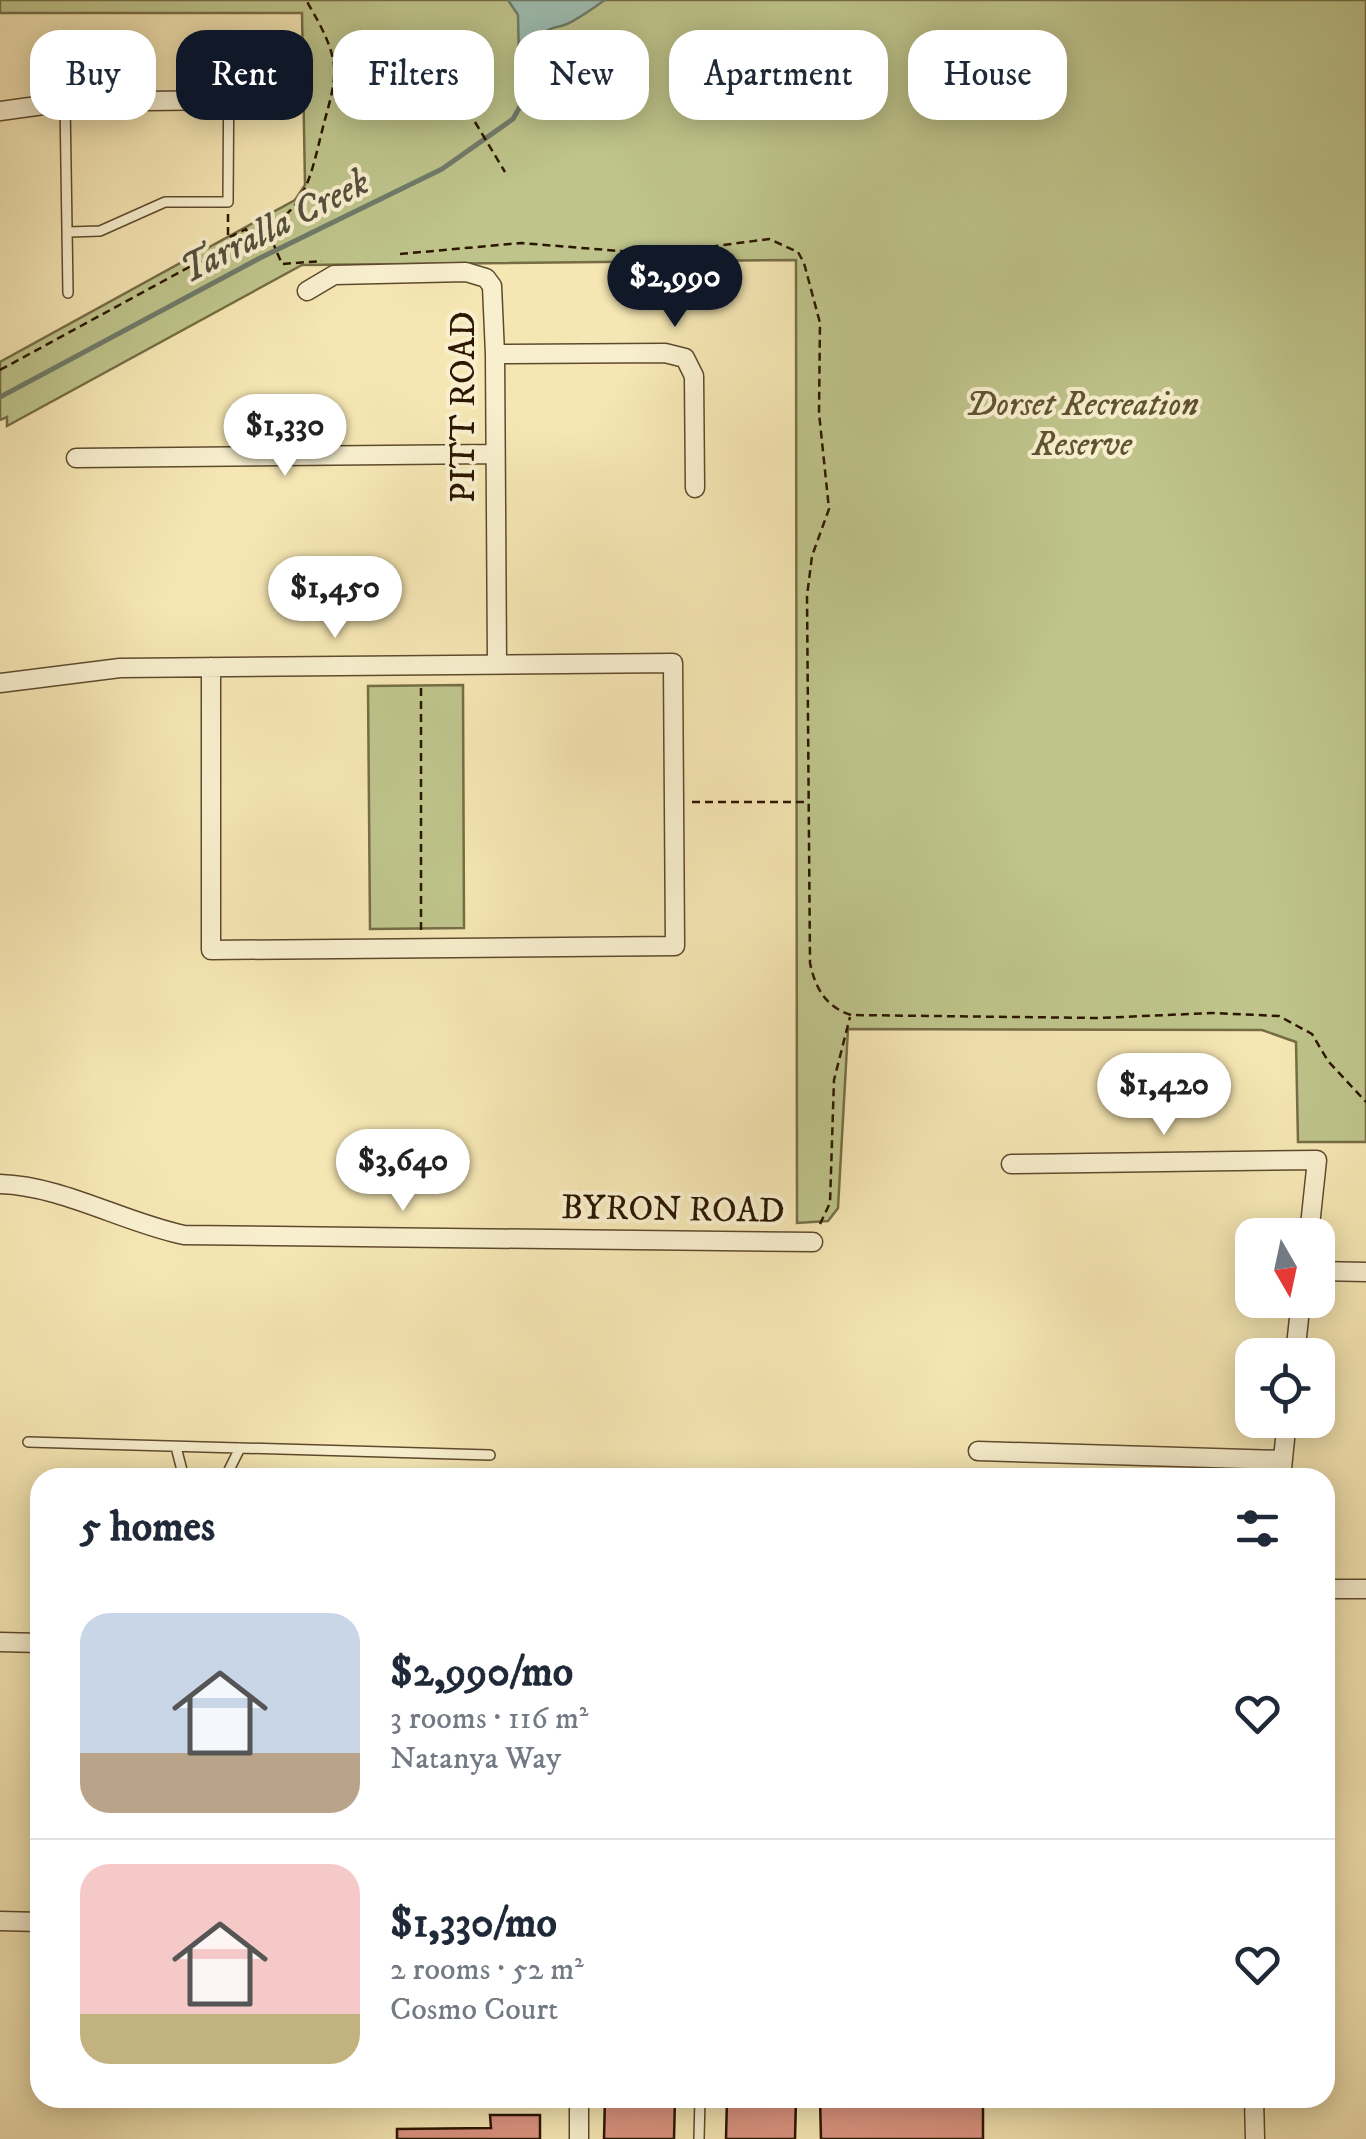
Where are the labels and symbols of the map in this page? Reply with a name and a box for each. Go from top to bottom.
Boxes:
water label: Tarralla Creek [172,159,378,295]
pin: $2,990 [594,245,756,330]
street label: PITT ROAD [442,311,486,503]
park label: Dorset Recreation Reserve [965,383,1199,467]
pin: $1,330 [204,394,366,479]
pin: $1,450 [254,556,416,641]
pin: $1,420 [1083,1053,1245,1138]
pin: $3,640 [322,1129,484,1214]
street label: BYRON ROAD [561,1186,785,1234]
north arrow [1235,1218,1335,1318]

